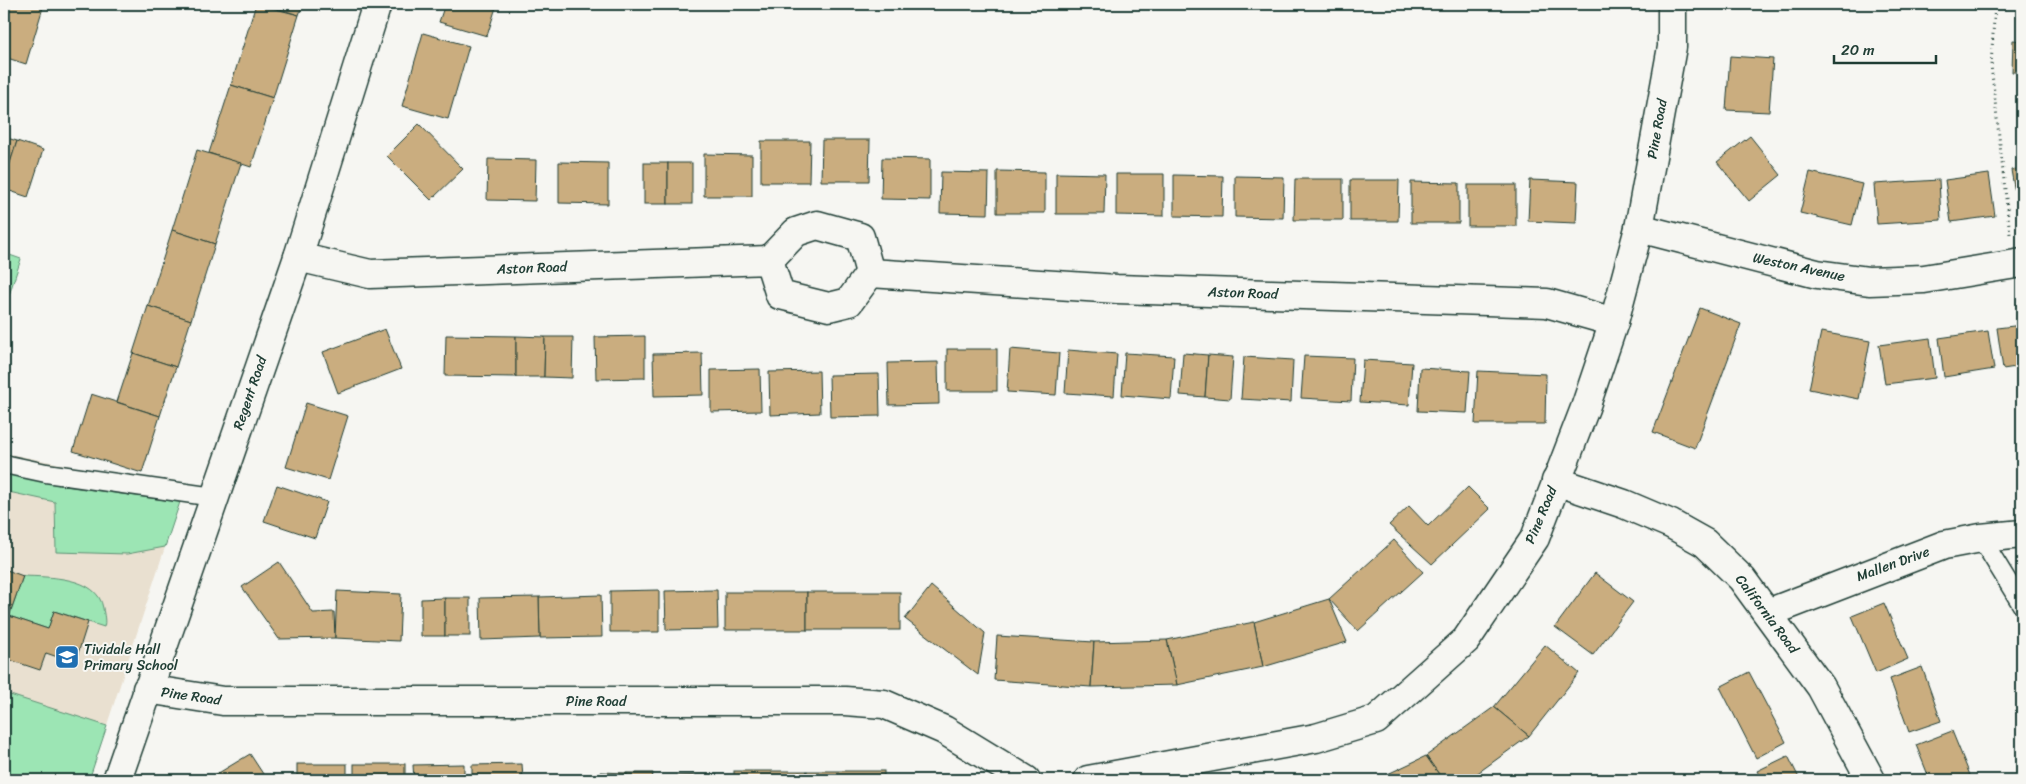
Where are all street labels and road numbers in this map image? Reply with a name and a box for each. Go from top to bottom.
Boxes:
street label: Pine Road [1639,95,1675,161]
street label: Weston Avenue [1751,245,1847,289]
street label: Aston Road [496,254,569,282]
street label: Aston Road [1207,279,1280,307]
street label: Regent Road [226,351,275,433]
street label: Pine Road [1518,481,1565,548]
street label: Mallen Drive [1853,539,1933,589]
street label: California Road [1729,569,1806,660]
street label: Pine Road [159,679,224,713]
street label: Pine Road [566,689,628,714]

